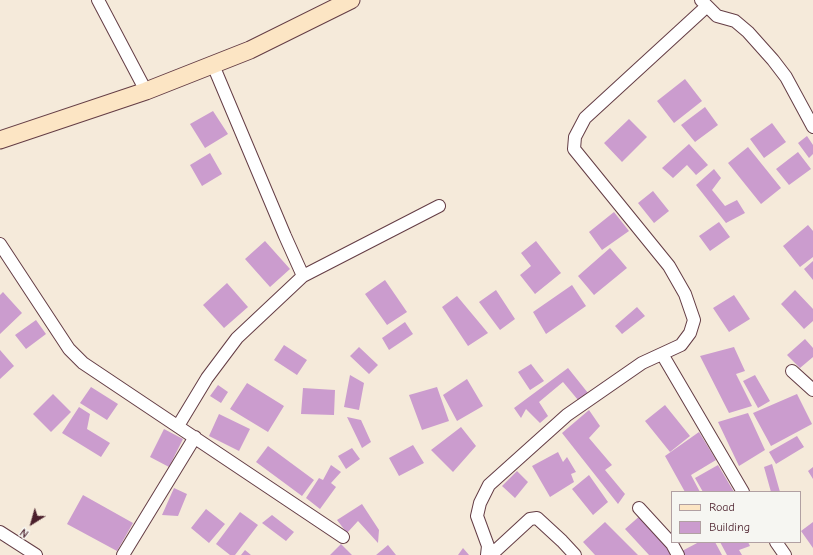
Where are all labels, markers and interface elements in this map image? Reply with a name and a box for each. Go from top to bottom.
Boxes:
legend [671,491,801,543]
text: Road [709,500,735,514]
north arrow [12,503,52,543]
text: Building [709,520,750,534]
text: N [18,526,31,540]

